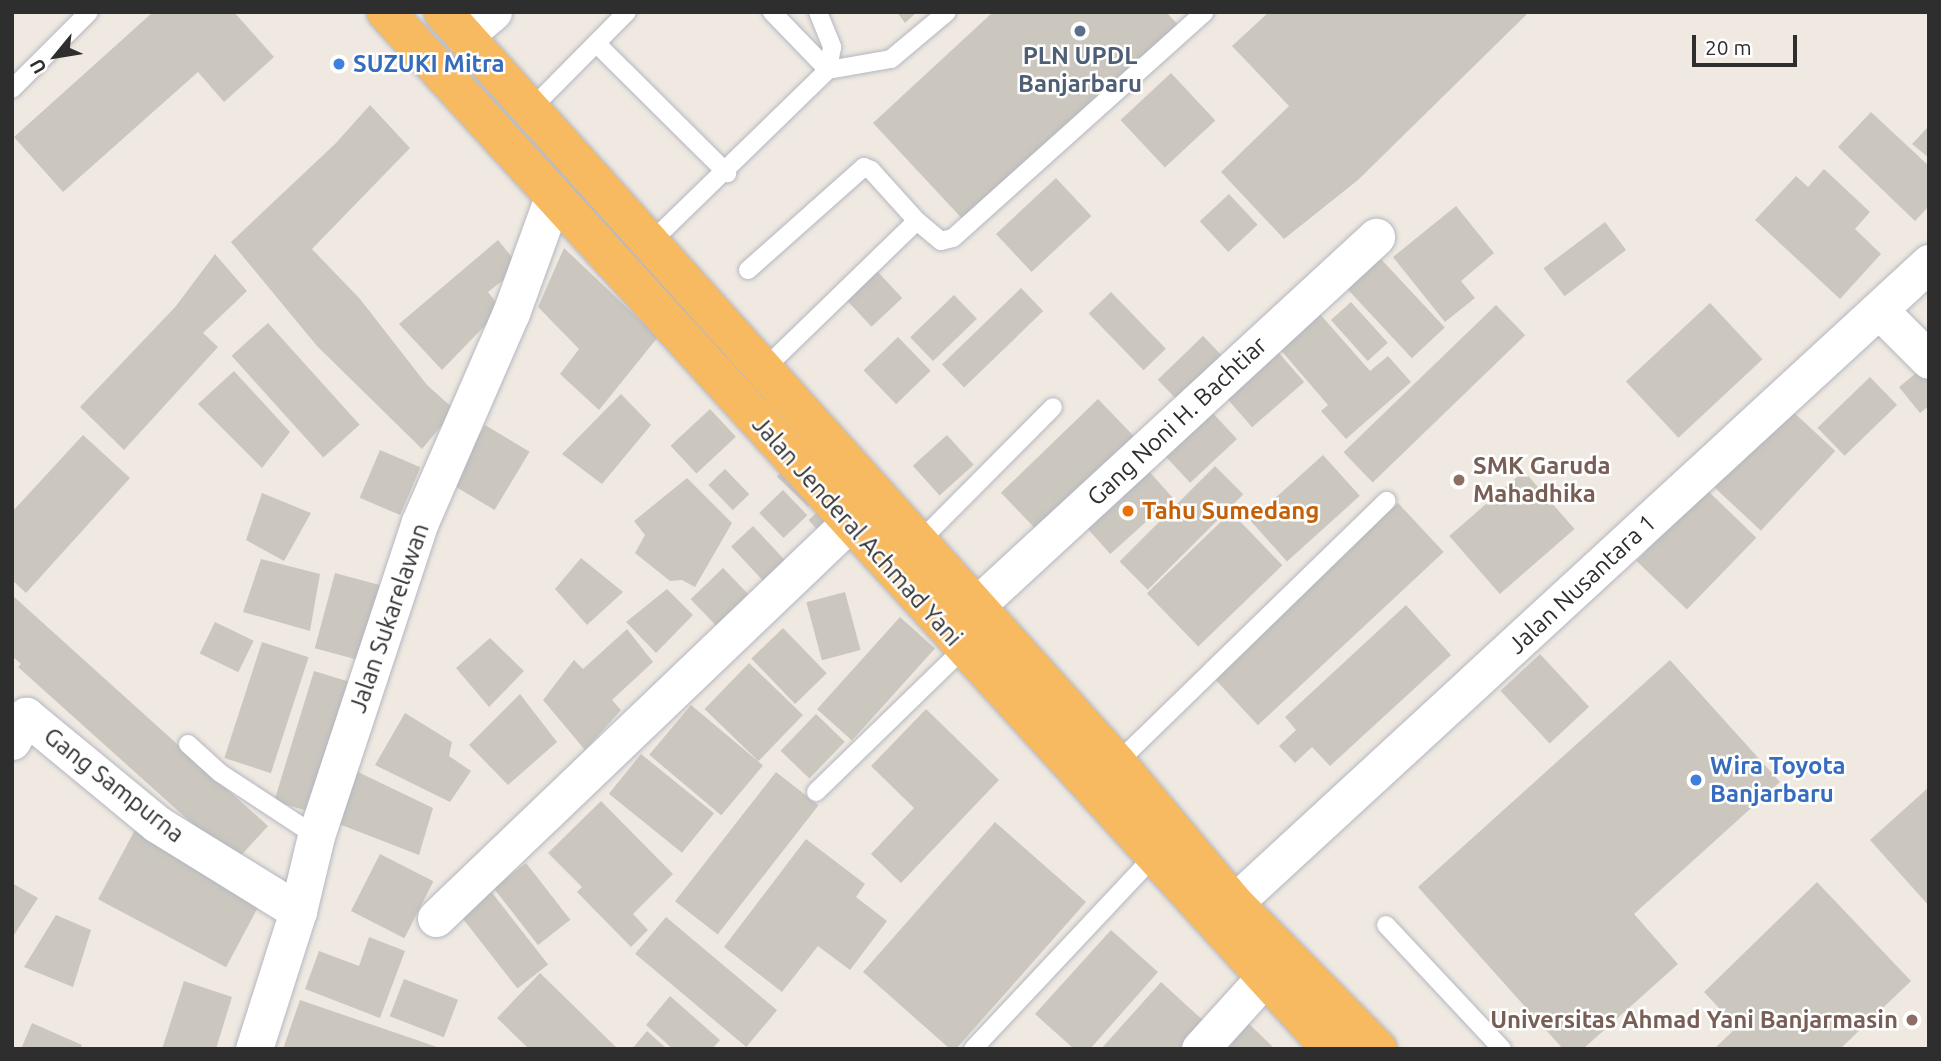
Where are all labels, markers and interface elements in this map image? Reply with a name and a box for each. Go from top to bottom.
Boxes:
north arrow [21,21,91,91]
scale bar [1696,21,1801,65]
marker: PLN UPDL Banjarbaru [1072,23,1088,39]
text: 20 m [1705,35,1752,59]
place label: PLN UPDL Banjarbaru [1018,42,1142,98]
place label: SUZUKI Mitra [353,50,505,78]
text: U [25,55,51,78]
marker: SUZUKI Mitra [331,56,347,72]
street label: Gang Noni H. Bachtiar [1081,330,1273,512]
street label: Jalan Jenderal Achmad Yani [746,410,968,652]
place label: SMK Garuda Mahadhika [1473,452,1611,508]
marker: SMK Garuda Mahadhika [1451,472,1467,488]
place label: Tahu Sumedang [1142,497,1319,525]
marker: Tahu Sumedang [1120,503,1136,519]
street label: Jalan Nusantara 1 [1502,508,1662,660]
street label: Jalan Sukarelawan [343,520,435,716]
street label: Gang Sampurna [38,721,190,849]
place label: Wira Toyota Banjarbaru [1710,752,1846,808]
marker: Wira Toyota Banjarbaru [1688,772,1704,788]
place label: Universitas Ahmad Yani Banjarmasin [1490,1006,1898,1034]
marker: Universitas Ahmad Yani Banjarmasin [1904,1012,1920,1028]

